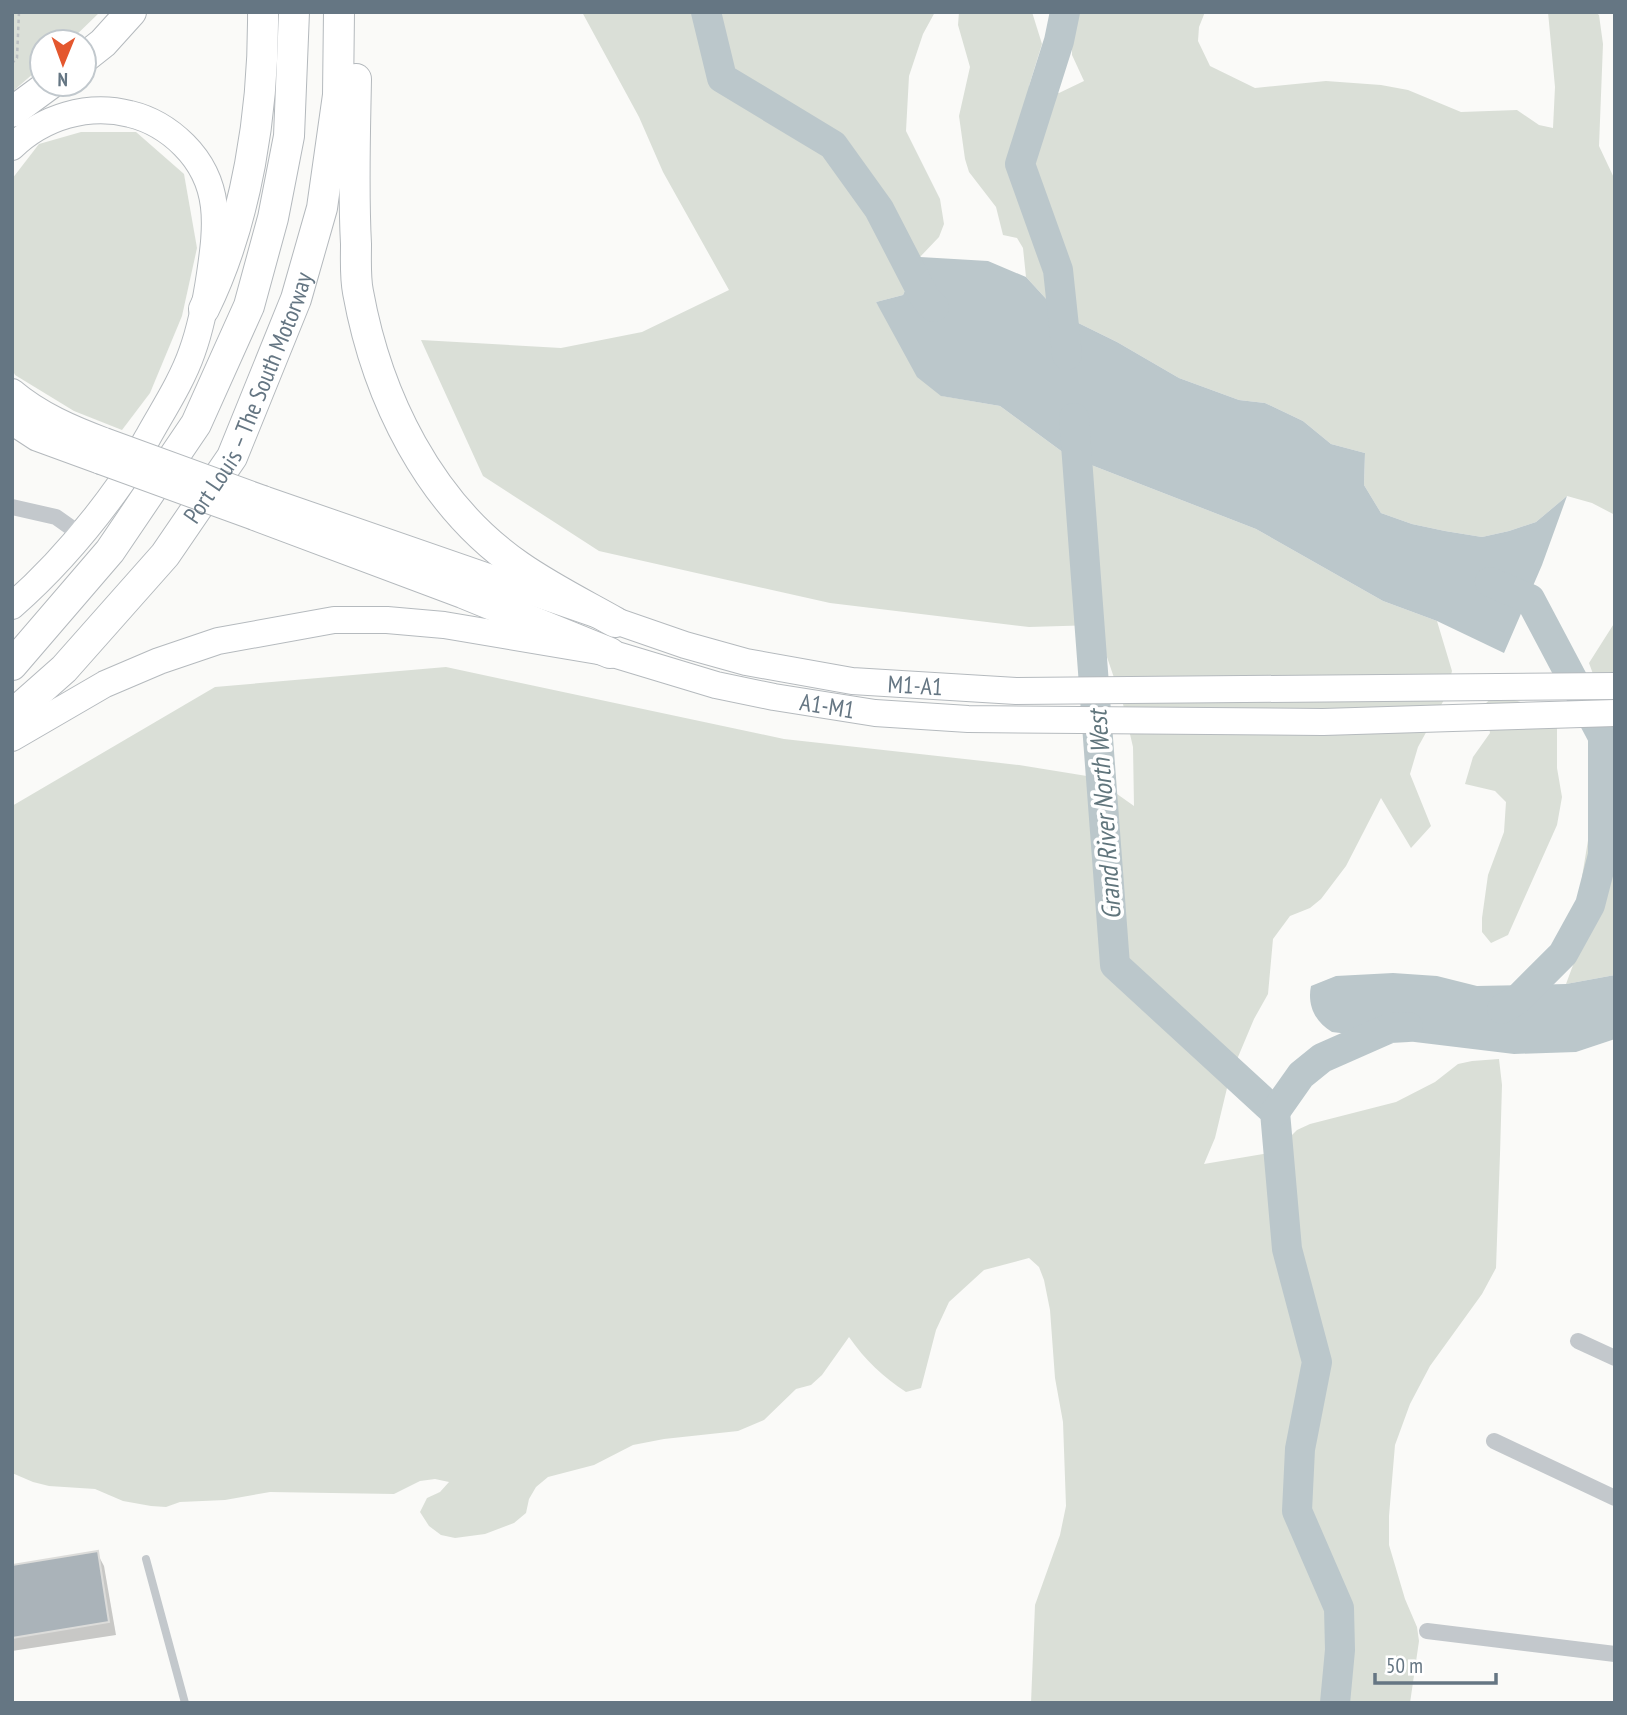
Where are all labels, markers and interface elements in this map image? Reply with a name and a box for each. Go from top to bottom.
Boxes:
north arrow [28,28,98,98]
text: N [57,68,68,92]
street label: Port Louis – The South Motorway [176,269,318,529]
street label: M1-A1 [887,668,944,702]
street label: A1-M1 [798,686,857,725]
water label: Grand River North West [1080,706,1128,921]
scale bar [1375,1642,1496,1686]
text: 50 m [1386,1652,1423,1679]

